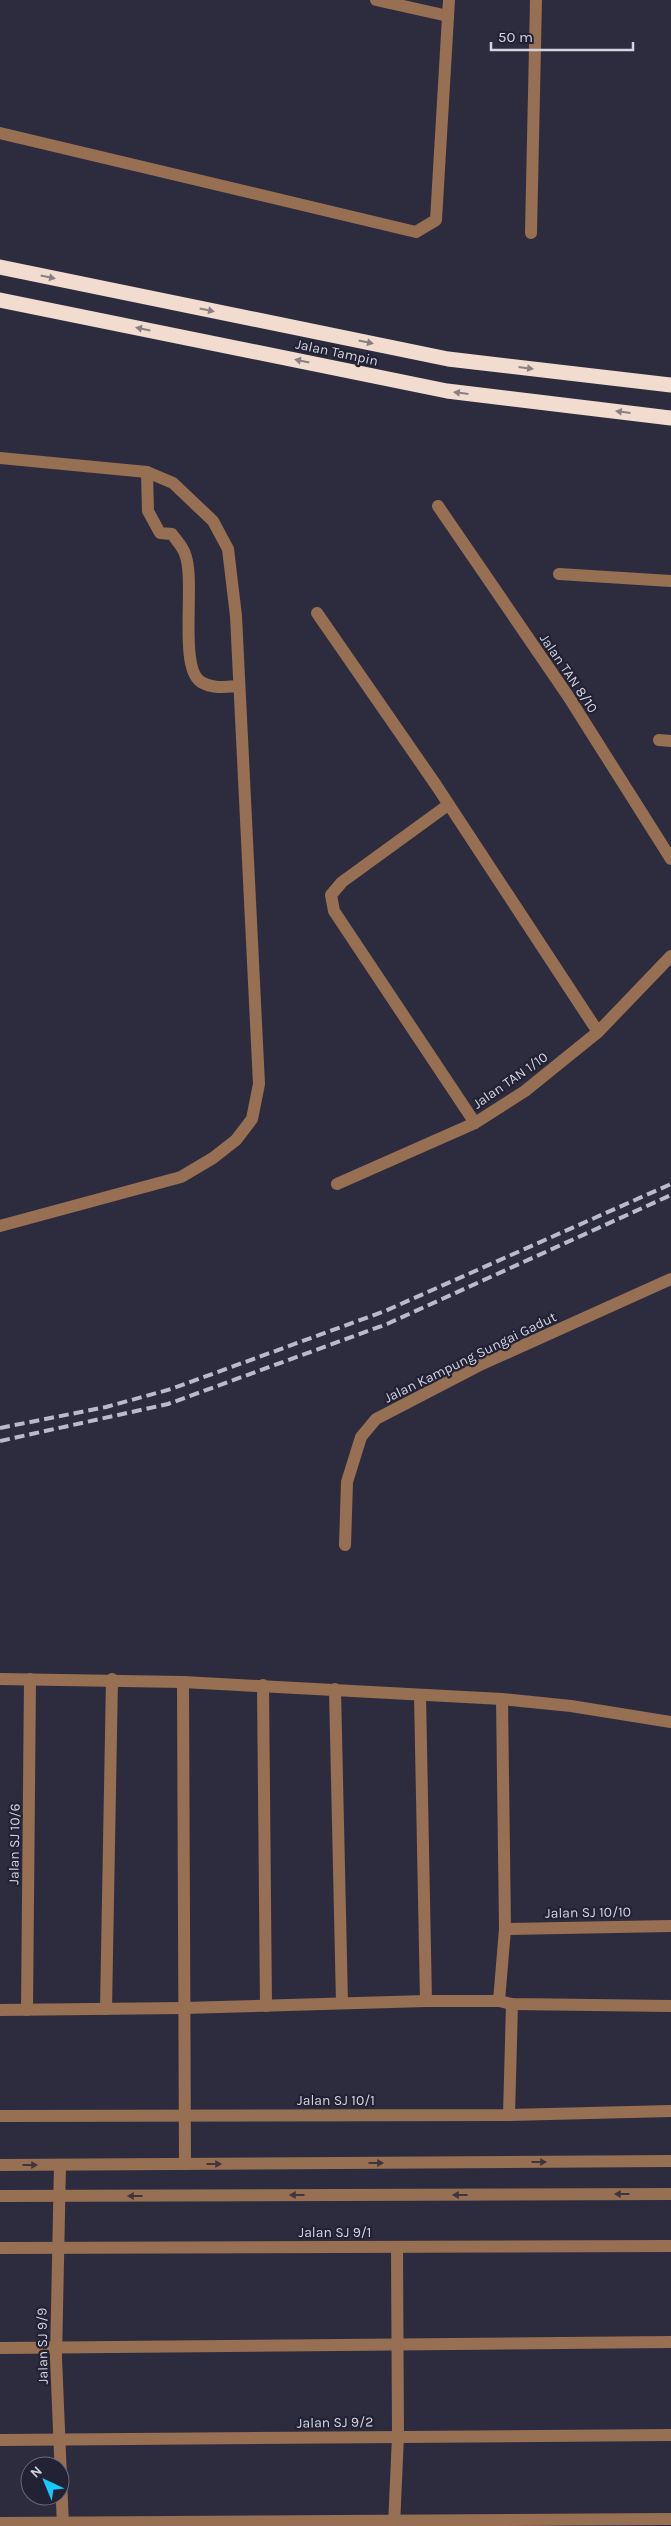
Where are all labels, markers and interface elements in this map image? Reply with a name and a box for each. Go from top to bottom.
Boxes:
scale bar [491,20,634,52]
text: 50 m [498,28,533,46]
one-way arrow [40,273,55,281]
one-way arrow [199,306,215,314]
one-way arrow [134,324,150,332]
street label: Jalan Tampin [294,335,380,370]
one-way arrow [359,339,375,347]
one-way arrow [294,357,309,365]
one-way arrow [519,364,535,372]
one-way arrow [453,388,469,396]
one-way arrow [614,408,630,416]
street label: Jalan TAN 8/10 [536,631,601,716]
street label: Jalan TAN 1/10 [469,1048,551,1113]
street label: Jalan Kampung Sungai Gadut [381,1308,559,1407]
street label: Jalan SJ 10/6 [5,1803,24,1885]
street label: Jalan SJ 10/10 [545,1903,631,1922]
street label: Jalan SJ 10/1 [297,2092,375,2109]
one-way arrow [531,2158,547,2166]
one-way arrow [369,2159,385,2167]
one-way arrow [206,2160,222,2168]
one-way arrow [22,2161,38,2169]
one-way arrow [614,2190,630,2198]
one-way arrow [289,2191,305,2199]
one-way arrow [452,2191,468,2199]
one-way arrow [127,2192,143,2200]
street label: Jalan SJ 9/1 [299,2224,371,2241]
street label: Jalan SJ 9/9 [33,2308,52,2384]
street label: Jalan SJ 9/2 [297,2413,373,2432]
north arrow [20,2456,70,2506]
text: N [27,2462,46,2482]

